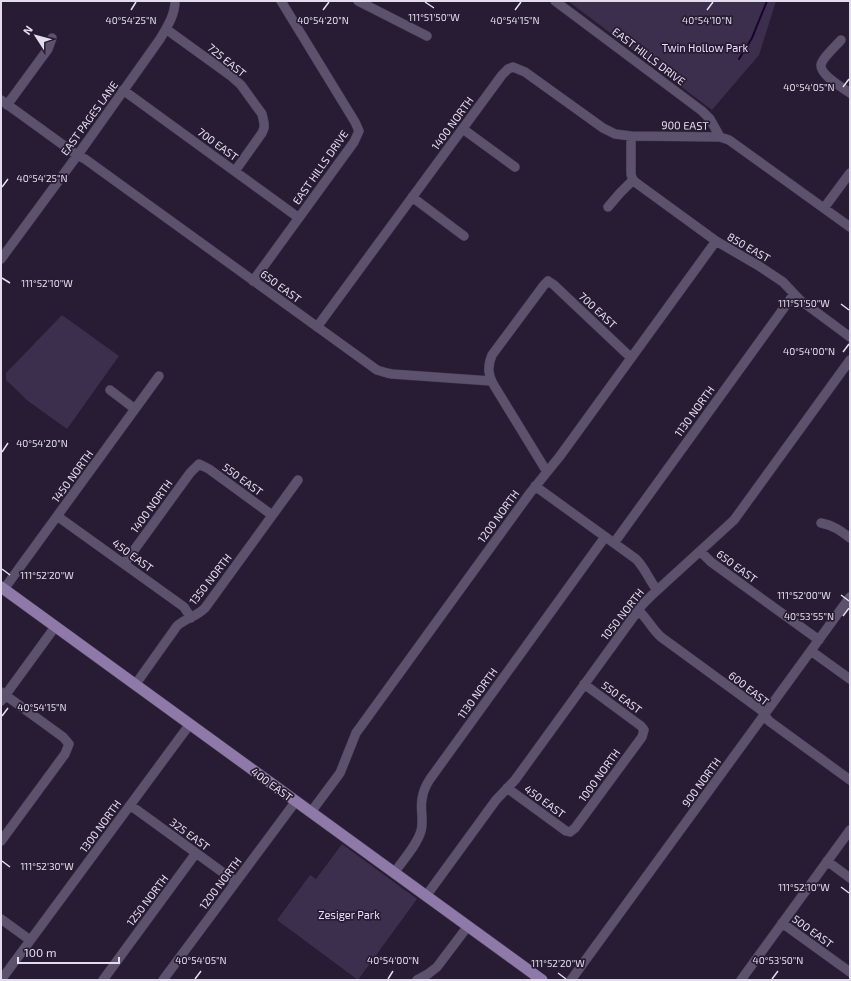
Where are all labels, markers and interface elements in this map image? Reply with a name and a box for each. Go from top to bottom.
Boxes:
text: 111°51'50"W [408,11,460,23]
text: 40°54'25"N [106,14,156,26]
text: 40°54'20"N [297,14,349,26]
text: 40°54'15"N [490,14,540,26]
text: 40°54'10"N [682,14,732,26]
north arrow [16,16,56,56]
text: N [20,23,35,37]
street label: EAST HILLS DRIVE [610,24,688,88]
street label: 725 EAST [205,41,249,80]
park label: Twin Hollow Park [662,41,749,54]
street label: EAST PAGES LANE [58,78,120,158]
text: 40°54'05"N [783,81,835,93]
street label: 1400 NORTH [428,94,476,152]
street label: 900 EAST [661,118,710,132]
street label: 700 EAST [195,125,241,163]
street label: EAST HILLS DRIVE [290,127,350,207]
text: 40°54'25"N [17,172,67,184]
street label: 850 EAST [725,230,773,265]
street label: 650 EAST [258,267,304,305]
text: 111°52'10"W [21,277,73,289]
street label: 700 EAST [576,289,620,331]
text: 111°51'50"W [778,297,830,309]
text: 40°54'00"N [783,345,835,357]
street label: 1130 NORTH [671,383,717,439]
text: 40°54'20"N [16,437,68,449]
street label: 1450 NORTH [49,447,95,505]
street label: 550 EAST [220,460,266,498]
street label: 1400 NORTH [127,477,175,535]
street label: 1200 NORTH [475,487,521,545]
street label: 450 EAST [110,536,156,575]
street label: 650 EAST [714,547,760,585]
street label: 1350 NORTH [186,551,234,607]
text: 111°52'20"W [20,569,74,581]
street label: 1050 NORTH [598,586,646,642]
text: 111°52'00"W [777,589,831,601]
text: 40°53'55"N [784,610,834,622]
street label: 1130 NORTH [454,665,500,721]
street label: 600 EAST [726,668,772,708]
street label: 550 EAST [599,678,645,716]
text: 40°54'15"N [17,701,67,713]
street label: 1000 NORTH [575,746,623,804]
street label: 900 NORTH [679,755,723,809]
street label: 400 EAST [249,765,296,804]
street label: 450 EAST [522,782,568,821]
street label: 1300 NORTH [77,797,123,855]
street label: 325 EAST [167,815,213,853]
street label: 1200 NORTH [196,854,244,912]
text: 111°52'30"W [20,860,74,872]
street label: 1250 NORTH [123,872,171,928]
text: 111°52'10"W [778,881,830,893]
park label: Zesiger Park [318,908,380,921]
street label: 500 EAST [790,912,836,950]
scale bar [18,939,119,965]
text: 100 m [24,945,56,959]
text: 40°54'05"N [175,954,227,966]
text: 40°54'00"N [367,954,419,966]
text: 40°53'50"N [753,954,803,966]
text: 111°52'20"W [531,957,585,969]

